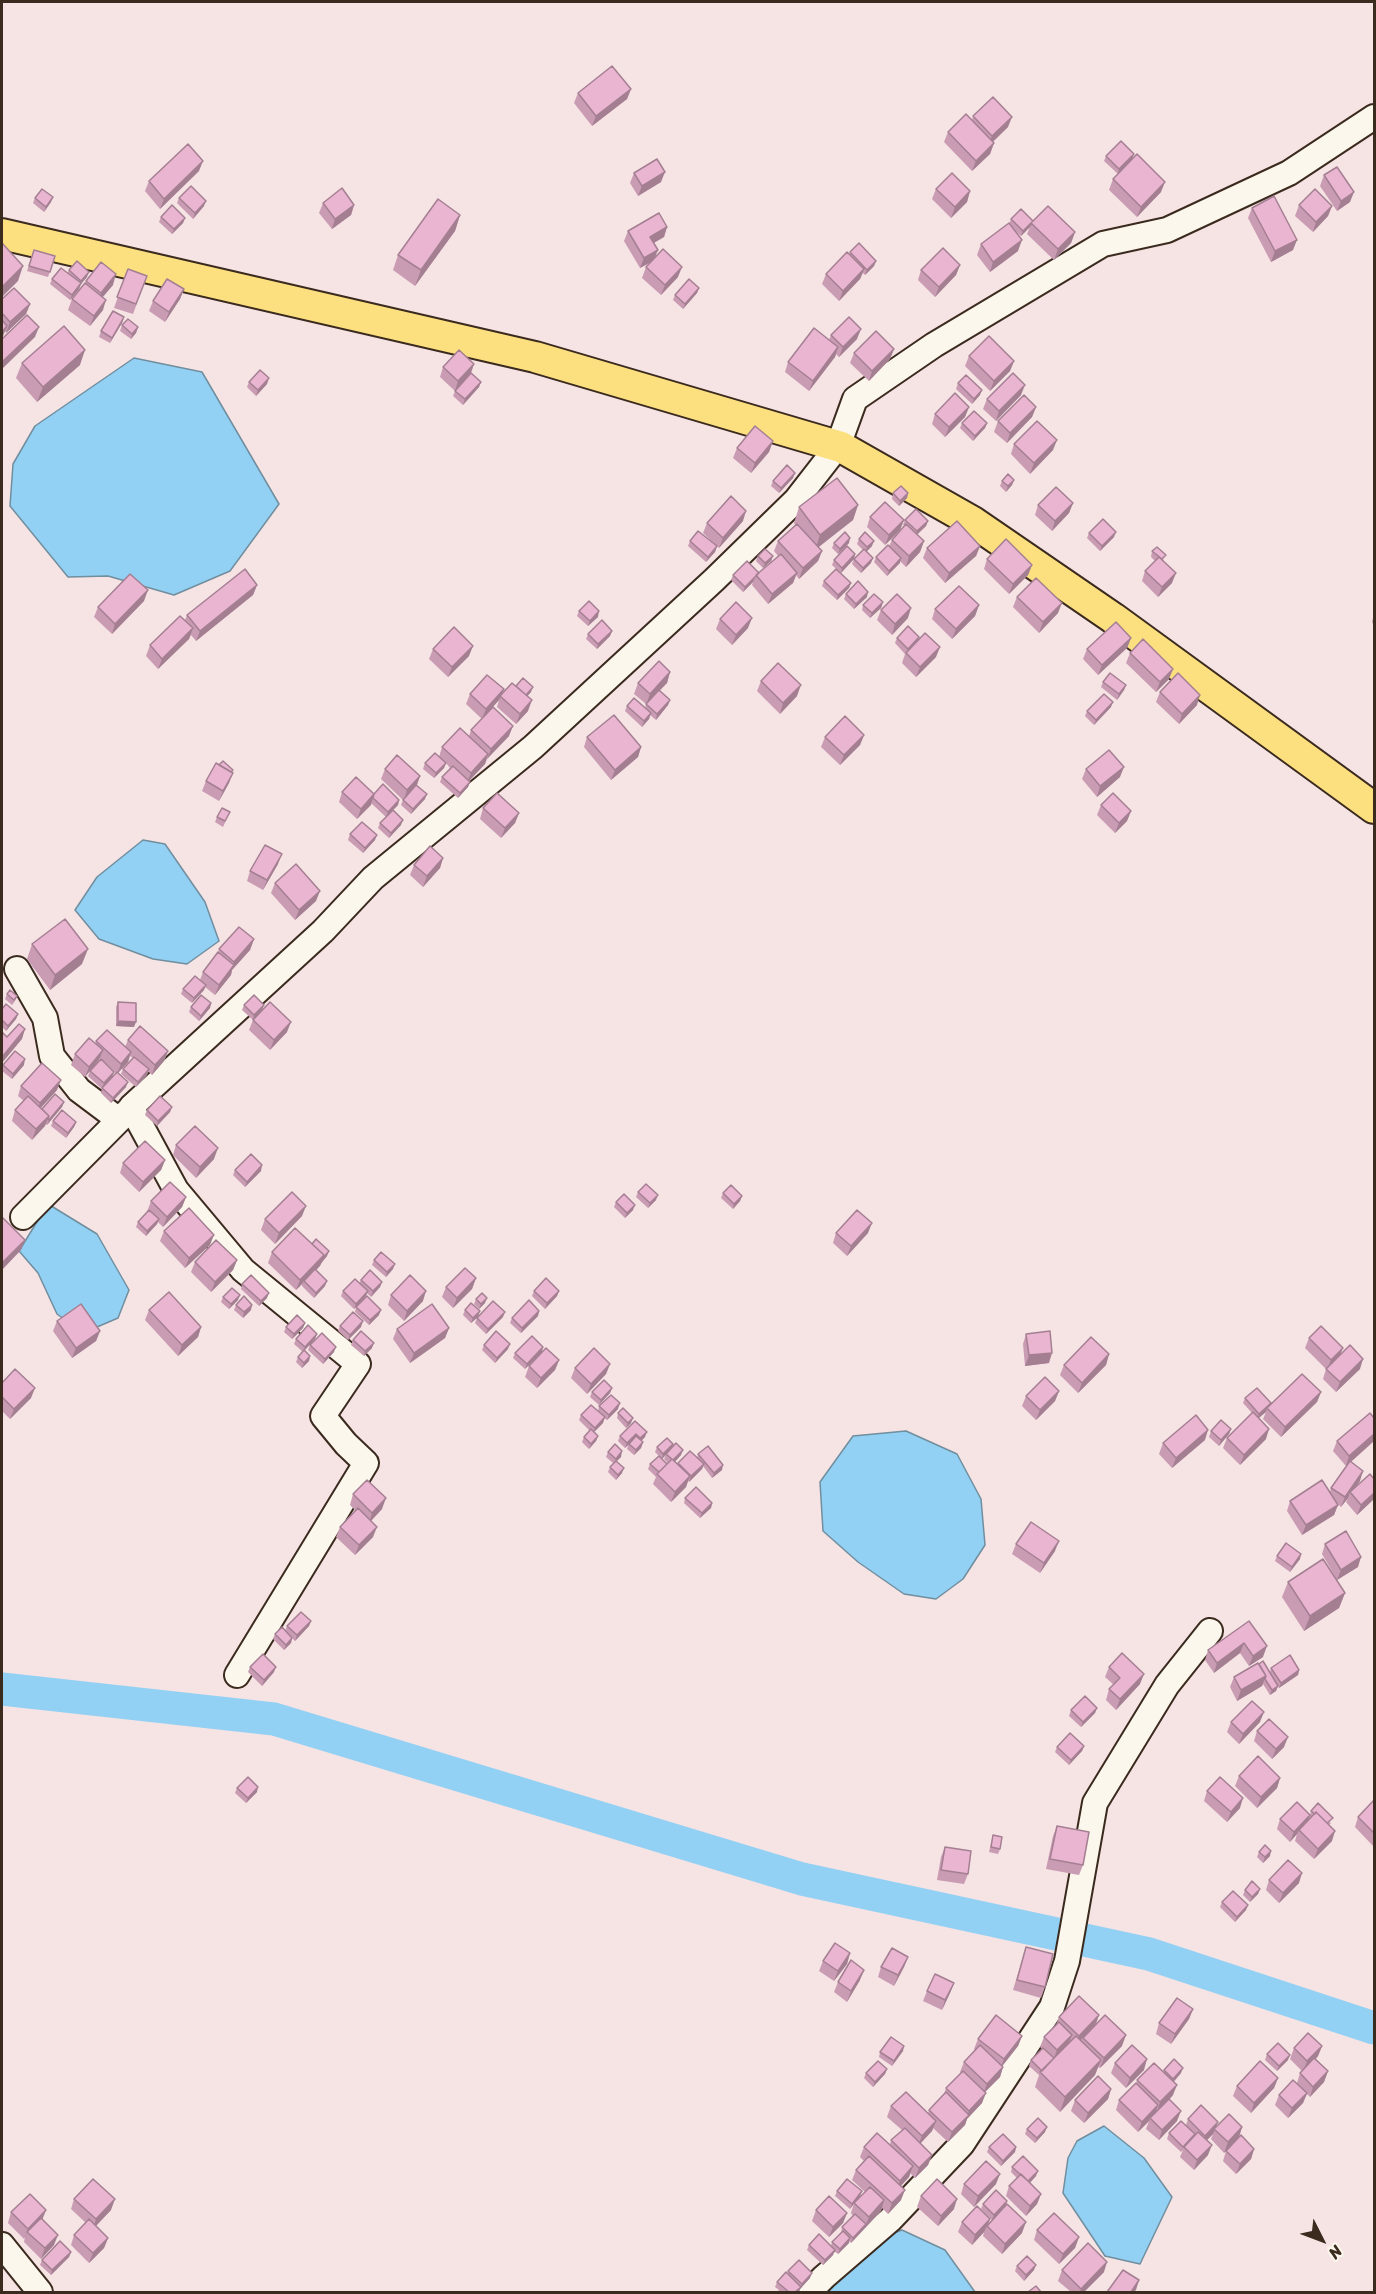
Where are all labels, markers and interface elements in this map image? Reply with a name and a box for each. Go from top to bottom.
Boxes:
north arrow [1292,2210,1352,2270]
text: N [1321,2239,1350,2266]

